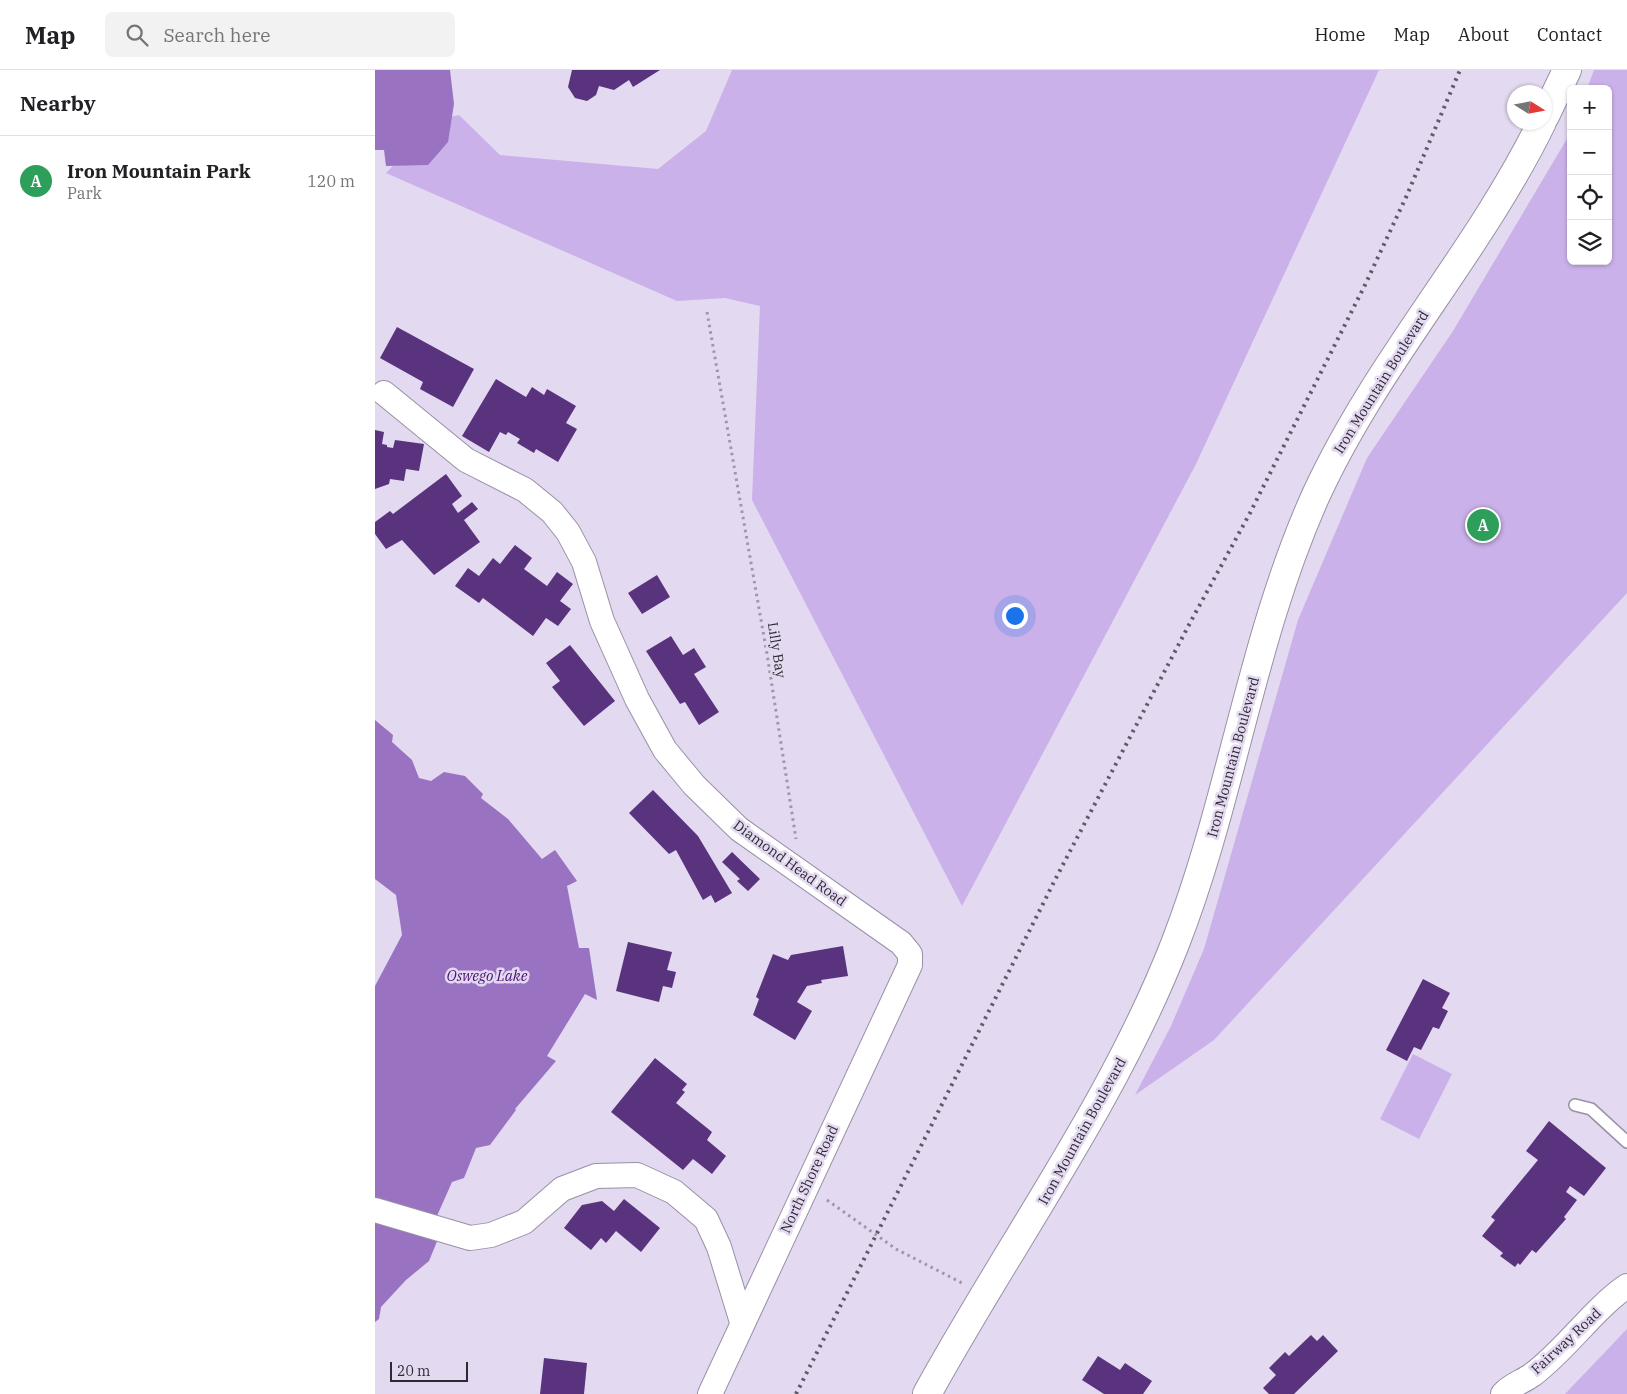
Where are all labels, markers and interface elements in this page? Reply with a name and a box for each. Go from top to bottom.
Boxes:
search box [105,12,455,57]
text: Map [25,19,75,51]
icon: search [123,21,151,49]
text: Search here [163,23,270,47]
text: Home [1314,23,1366,46]
text: Map [1394,23,1430,46]
text: About [1458,23,1509,46]
text: Contact [1537,23,1602,46]
north arrow [1507,85,1552,130]
map controls [1567,85,1612,265]
button: + [1567,85,1612,130]
text: Nearby [20,89,96,117]
button: − [1567,130,1612,175]
text: Iron Mountain Park [67,159,251,183]
text: A [30,171,42,191]
text: 120 m [307,171,355,191]
button: locate [1567,175,1612,220]
text: Park [67,183,102,203]
button: layers [1567,220,1612,265]
street label: Iron Mountain Boulevard [1330,307,1433,457]
pin: A [1467,506,1499,544]
your location [1002,603,1028,629]
street label: Lilly Bay [764,621,790,680]
street label: Iron Mountain Boulevard [1203,674,1263,839]
street label: Diamond Head Road [730,816,850,910]
water label: Oswego Lake [447,966,528,985]
street label: Iron Mountain Boulevard [1034,1054,1130,1208]
street label: North Shore Road [776,1122,842,1236]
street label: Fairway Road [1527,1304,1605,1378]
scale bar [390,1359,467,1382]
text: 20 m [397,1362,430,1380]

